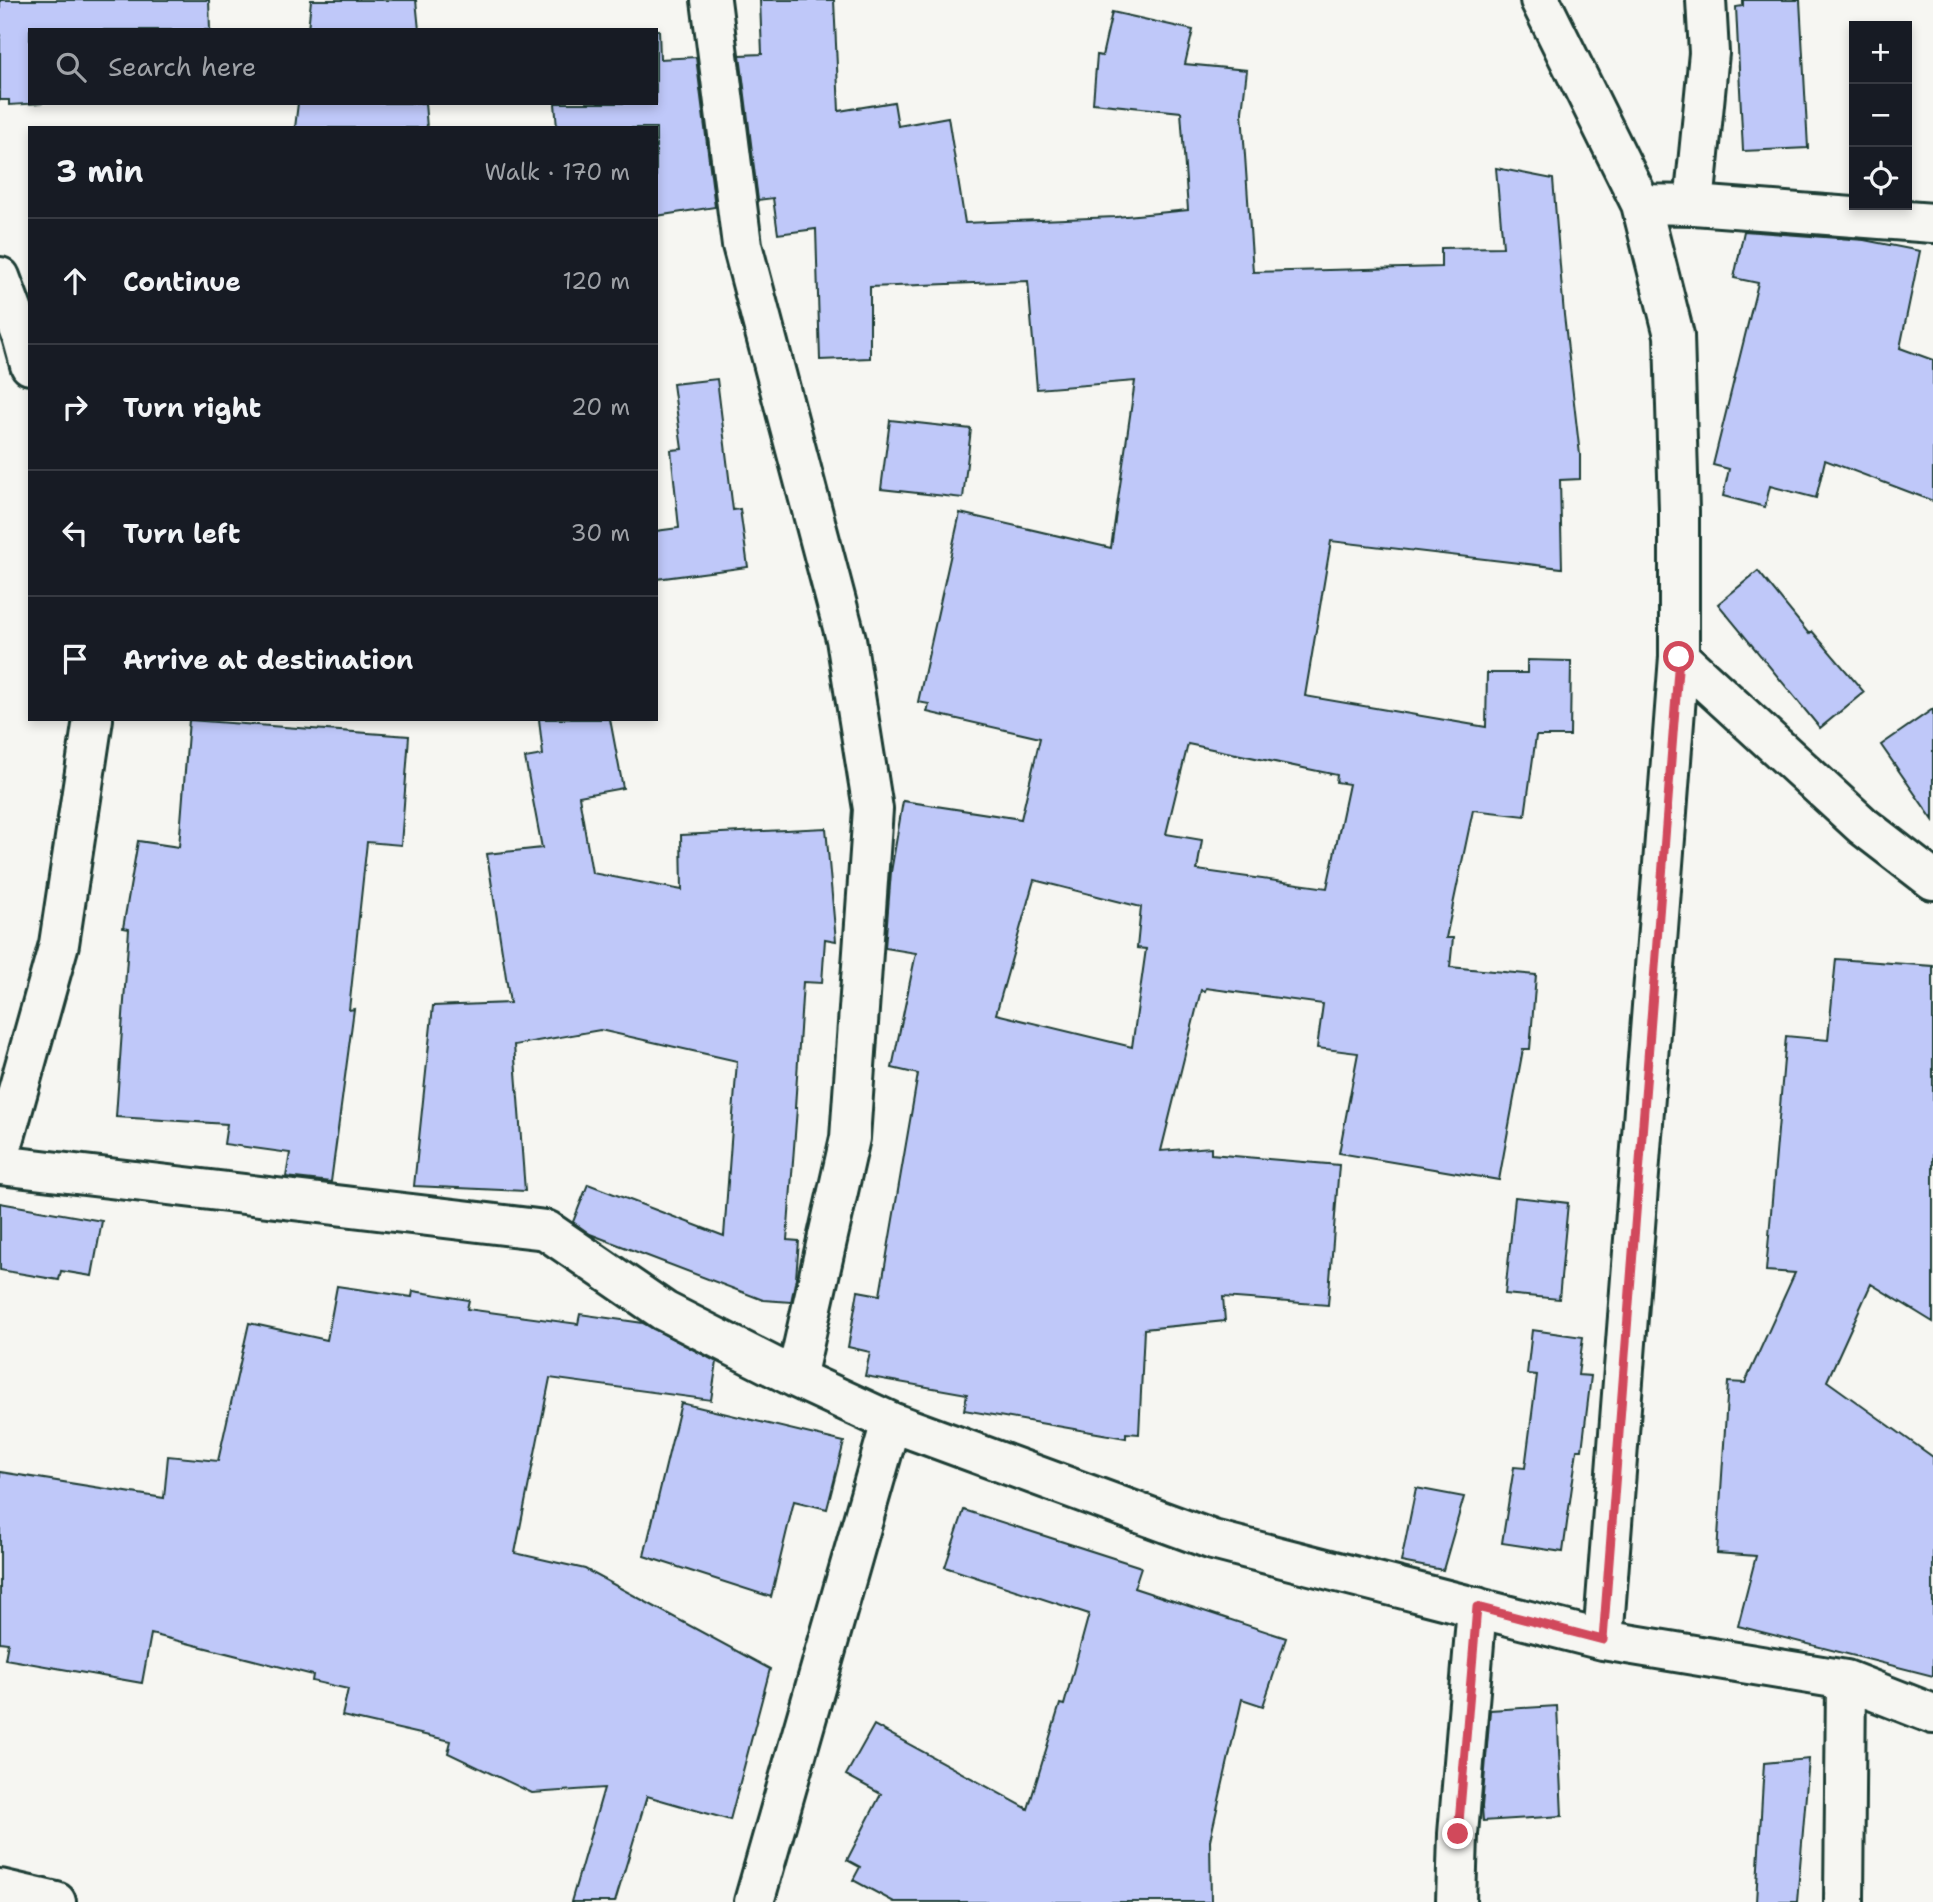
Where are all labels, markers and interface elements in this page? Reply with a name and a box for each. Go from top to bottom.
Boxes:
map controls [1849,21,1912,210]
button: + [1849,21,1912,84]
search box [28,28,658,105]
icon: search [52,48,90,86]
text: Search here [108,49,257,84]
button: − [1849,84,1912,147]
button: locate [1849,147,1912,210]
text: 3 min [56,151,143,192]
text: Walk · 170 m [485,157,630,187]
icon: ahead [56,262,94,300]
text: Continue [123,264,241,299]
text: 120 m [562,266,630,296]
icon: right [56,388,94,426]
text: Turn right [123,390,261,425]
text: 20 m [571,392,630,422]
icon: left [56,514,94,552]
text: Turn left [123,516,240,551]
text: 30 m [571,518,630,548]
icon: arrive [56,640,94,678]
route start [1663,641,1694,672]
text: Arrive at destination [123,642,413,677]
route end [1442,1818,1473,1849]

